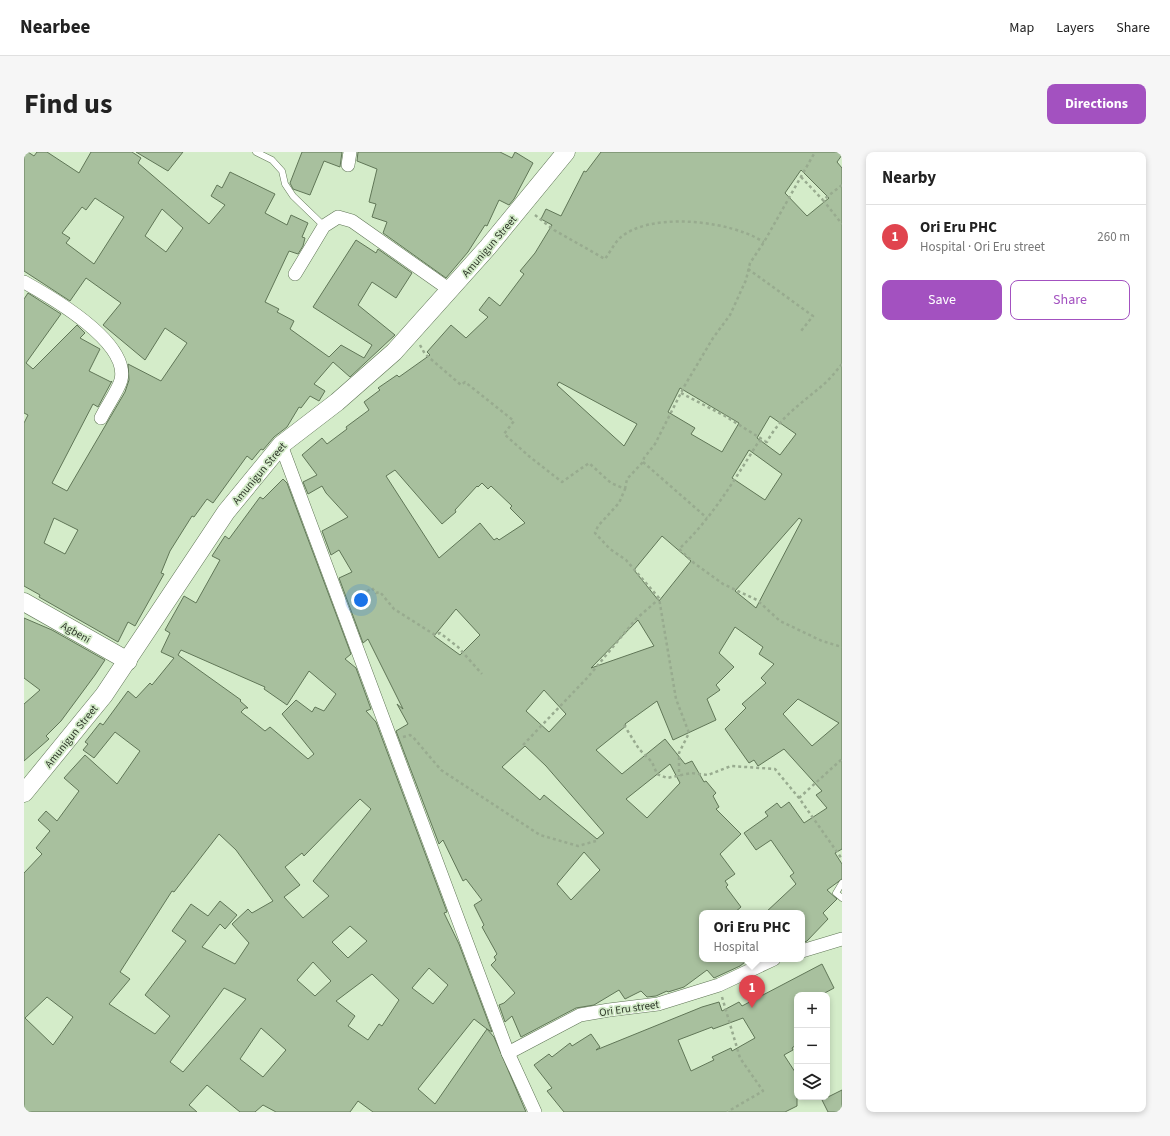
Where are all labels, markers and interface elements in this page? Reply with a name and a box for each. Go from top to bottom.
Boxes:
text: Nearbee [20,14,90,41]
text: Map [1009,18,1034,38]
text: Layers [1056,18,1094,38]
text: Share [1116,18,1150,38]
text: Find us [24,84,112,124]
button: Directions [1047,84,1146,124]
text: Nearby [882,166,936,190]
street label: Amunigun Street [458,212,521,280]
text: Ori Eru PHC [920,217,997,238]
text: 1 [892,228,898,246]
text: 260 m [1097,228,1130,246]
text: Hospital · Ori Eru street [920,238,1045,256]
button: Save [882,280,1002,320]
button: Share [1010,280,1130,320]
street label: Amunigun Street [229,439,290,508]
your location [351,590,371,610]
street label: Agbeni [58,618,93,647]
street label: Amunigun Street [41,701,102,771]
popup [699,910,805,962]
text: Ori Eru PHC [714,917,790,938]
text: Hospital [714,938,759,956]
pin: 1 [739,975,765,1008]
map controls [794,992,830,1100]
button: + [794,992,830,1028]
street label: Ori Eru street [598,997,660,1020]
button: − [794,1028,830,1064]
button: layers [794,1064,830,1100]

